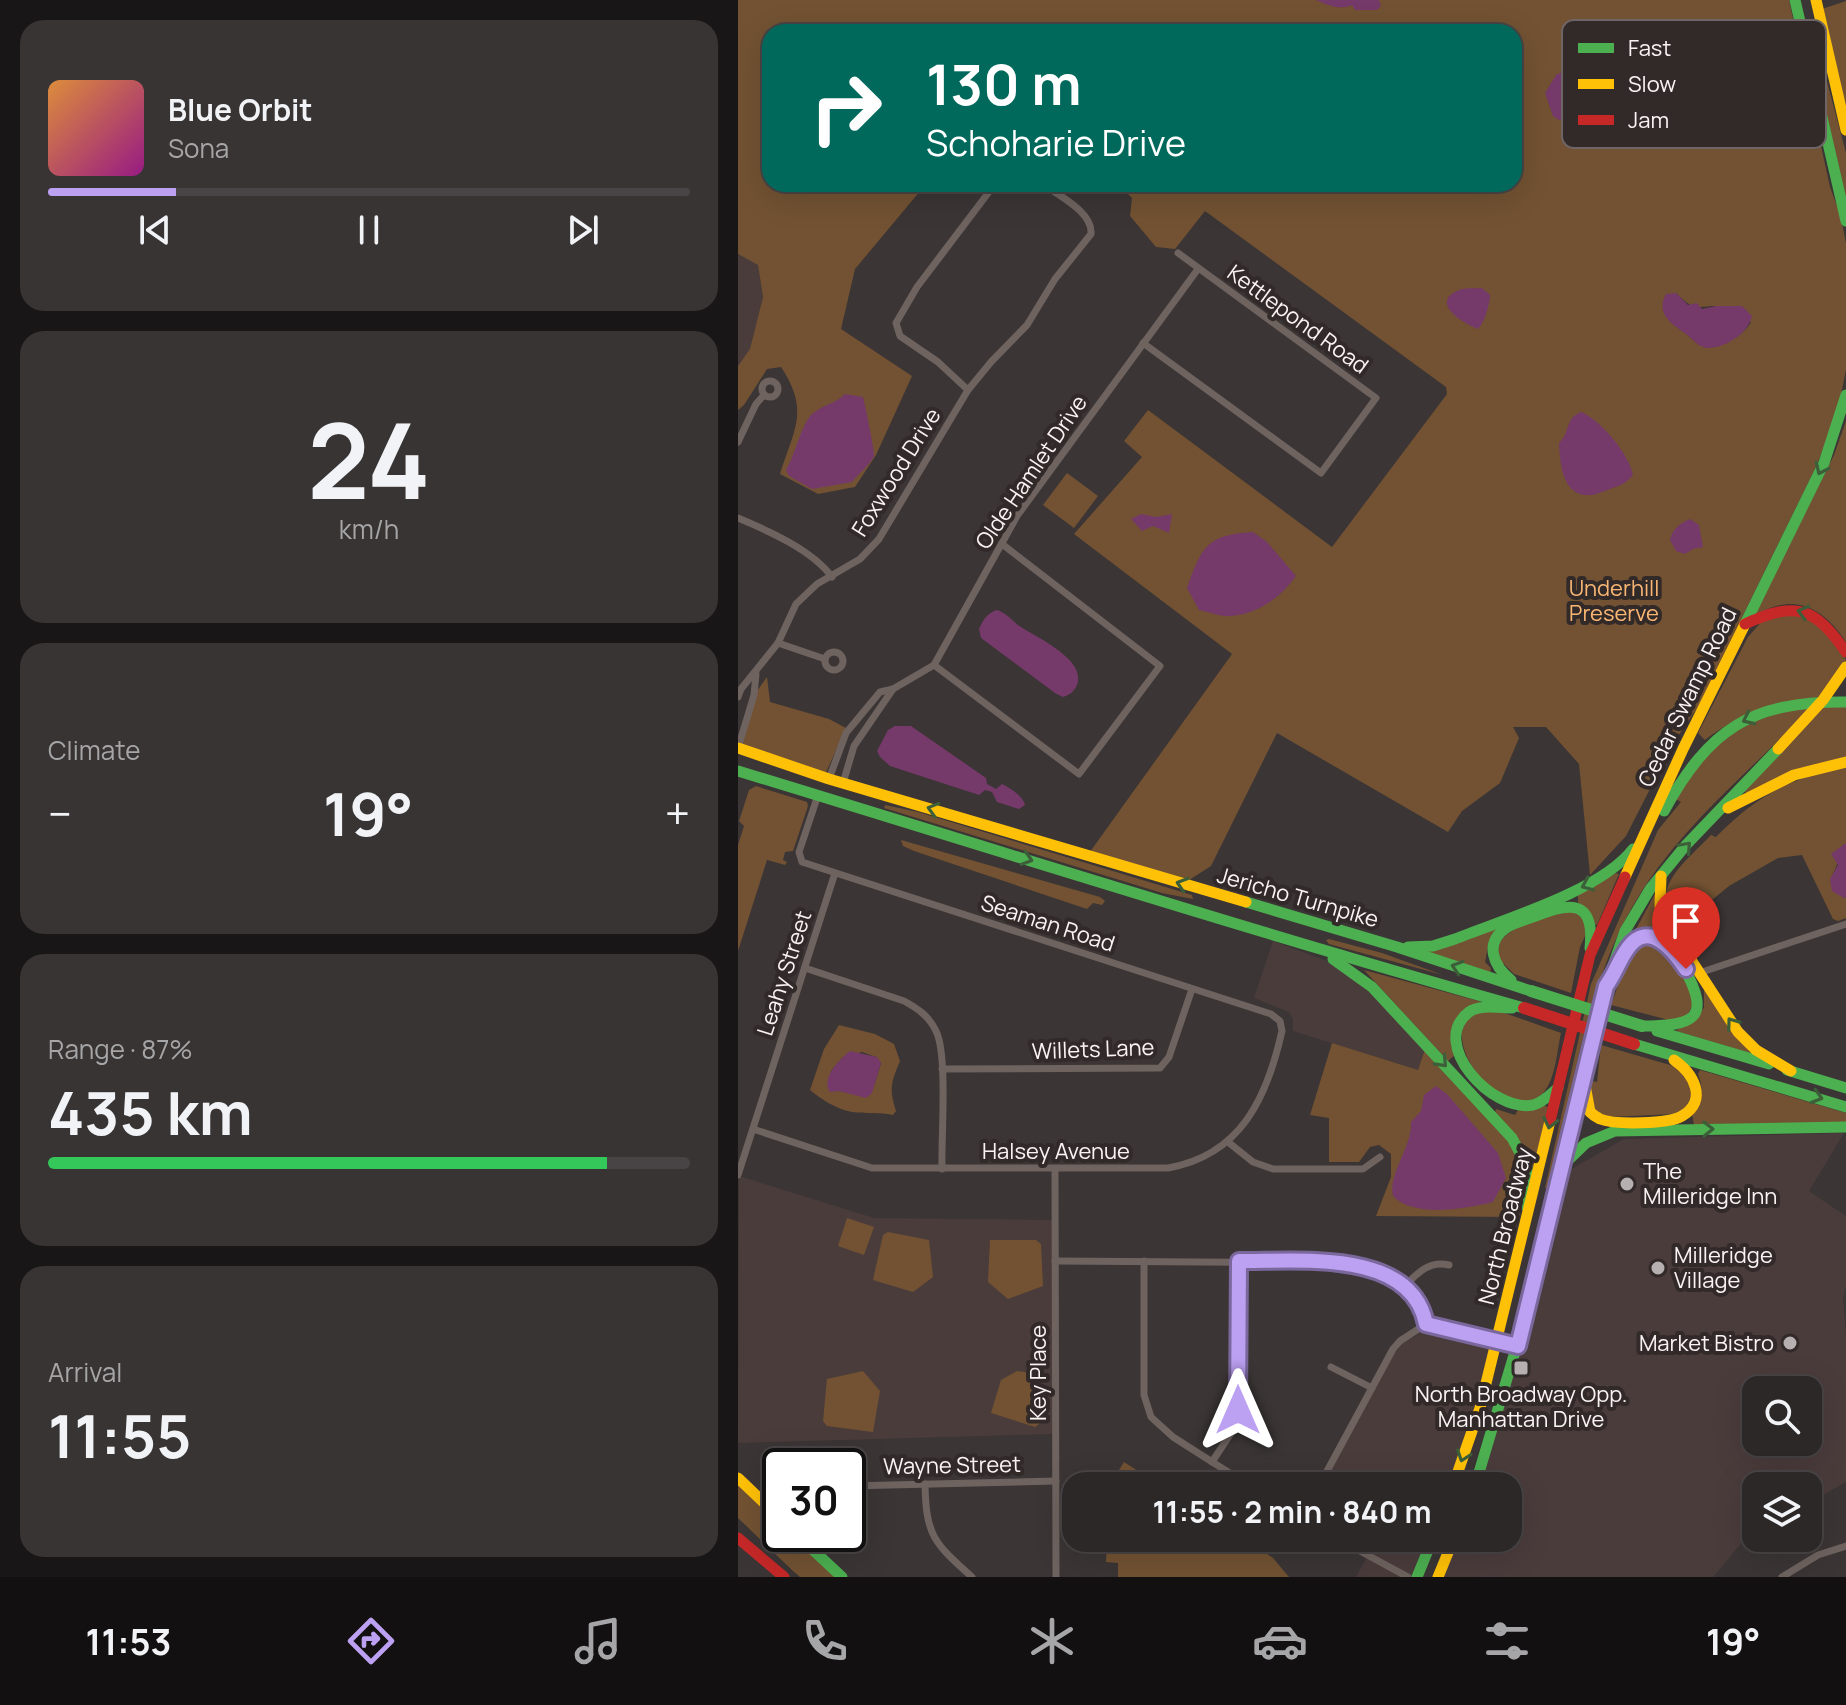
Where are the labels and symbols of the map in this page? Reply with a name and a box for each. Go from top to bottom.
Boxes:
legend [1562,20,1826,148]
text: Fast [1628,33,1671,63]
text: Slow [1628,69,1676,99]
text: Jam [1628,105,1669,135]
street label: Kettlepond Road [1221,258,1375,380]
street label: Olde Hamlet Drive [968,389,1094,555]
street label: Foxwood Drive [845,402,948,542]
one-way arrow [1815,460,1831,475]
park label: Underhill Preserve [1569,573,1659,628]
street label: Cedar Swamp Road [1630,602,1744,792]
one-way arrow [1796,605,1810,622]
one-way arrow [1741,709,1756,725]
one-way arrow [926,802,940,818]
one-way arrow [1676,842,1691,856]
one-way arrow [1020,850,1033,866]
street label: Jericho Turnpike [1214,860,1382,934]
one-way arrow [1581,875,1595,891]
one-way arrow [1175,877,1189,893]
street label: Seaman Road [977,887,1119,959]
pin [1652,887,1720,969]
street label: Leahy Street [750,906,818,1039]
one-way arrow [1451,960,1465,976]
one-way arrow [1727,1017,1742,1031]
street label: Willets Lane [1031,1032,1155,1066]
one-way arrow [1432,1053,1446,1068]
one-way arrow [1809,1088,1823,1104]
one-way arrow [1542,1116,1559,1129]
one-way arrow [1702,1120,1715,1138]
street label: Halsey Avenue [982,1136,1130,1166]
street label: North Broadway [1471,1144,1539,1308]
place label: The Milleridge Inn [1643,1156,1777,1211]
marker: The Milleridge Inn [1618,1175,1636,1193]
place label: Milleridge Village [1674,1240,1773,1295]
marker: Milleridge Village [1649,1259,1667,1277]
street label: Key Place [1023,1325,1053,1421]
place label: Market Bistro [1639,1328,1774,1358]
marker: Market Bistro [1781,1334,1799,1352]
marker: North Broadway Opp. Manhattan Drive [1512,1359,1530,1377]
position arrow [1196,1368,1280,1452]
place label: North Broadway Opp. Manhattan Drive [1415,1379,1627,1434]
speed limit sign: 30 [762,1448,866,1552]
one-way arrow [1457,1448,1473,1462]
street label: Wayne Street [883,1449,1021,1481]

